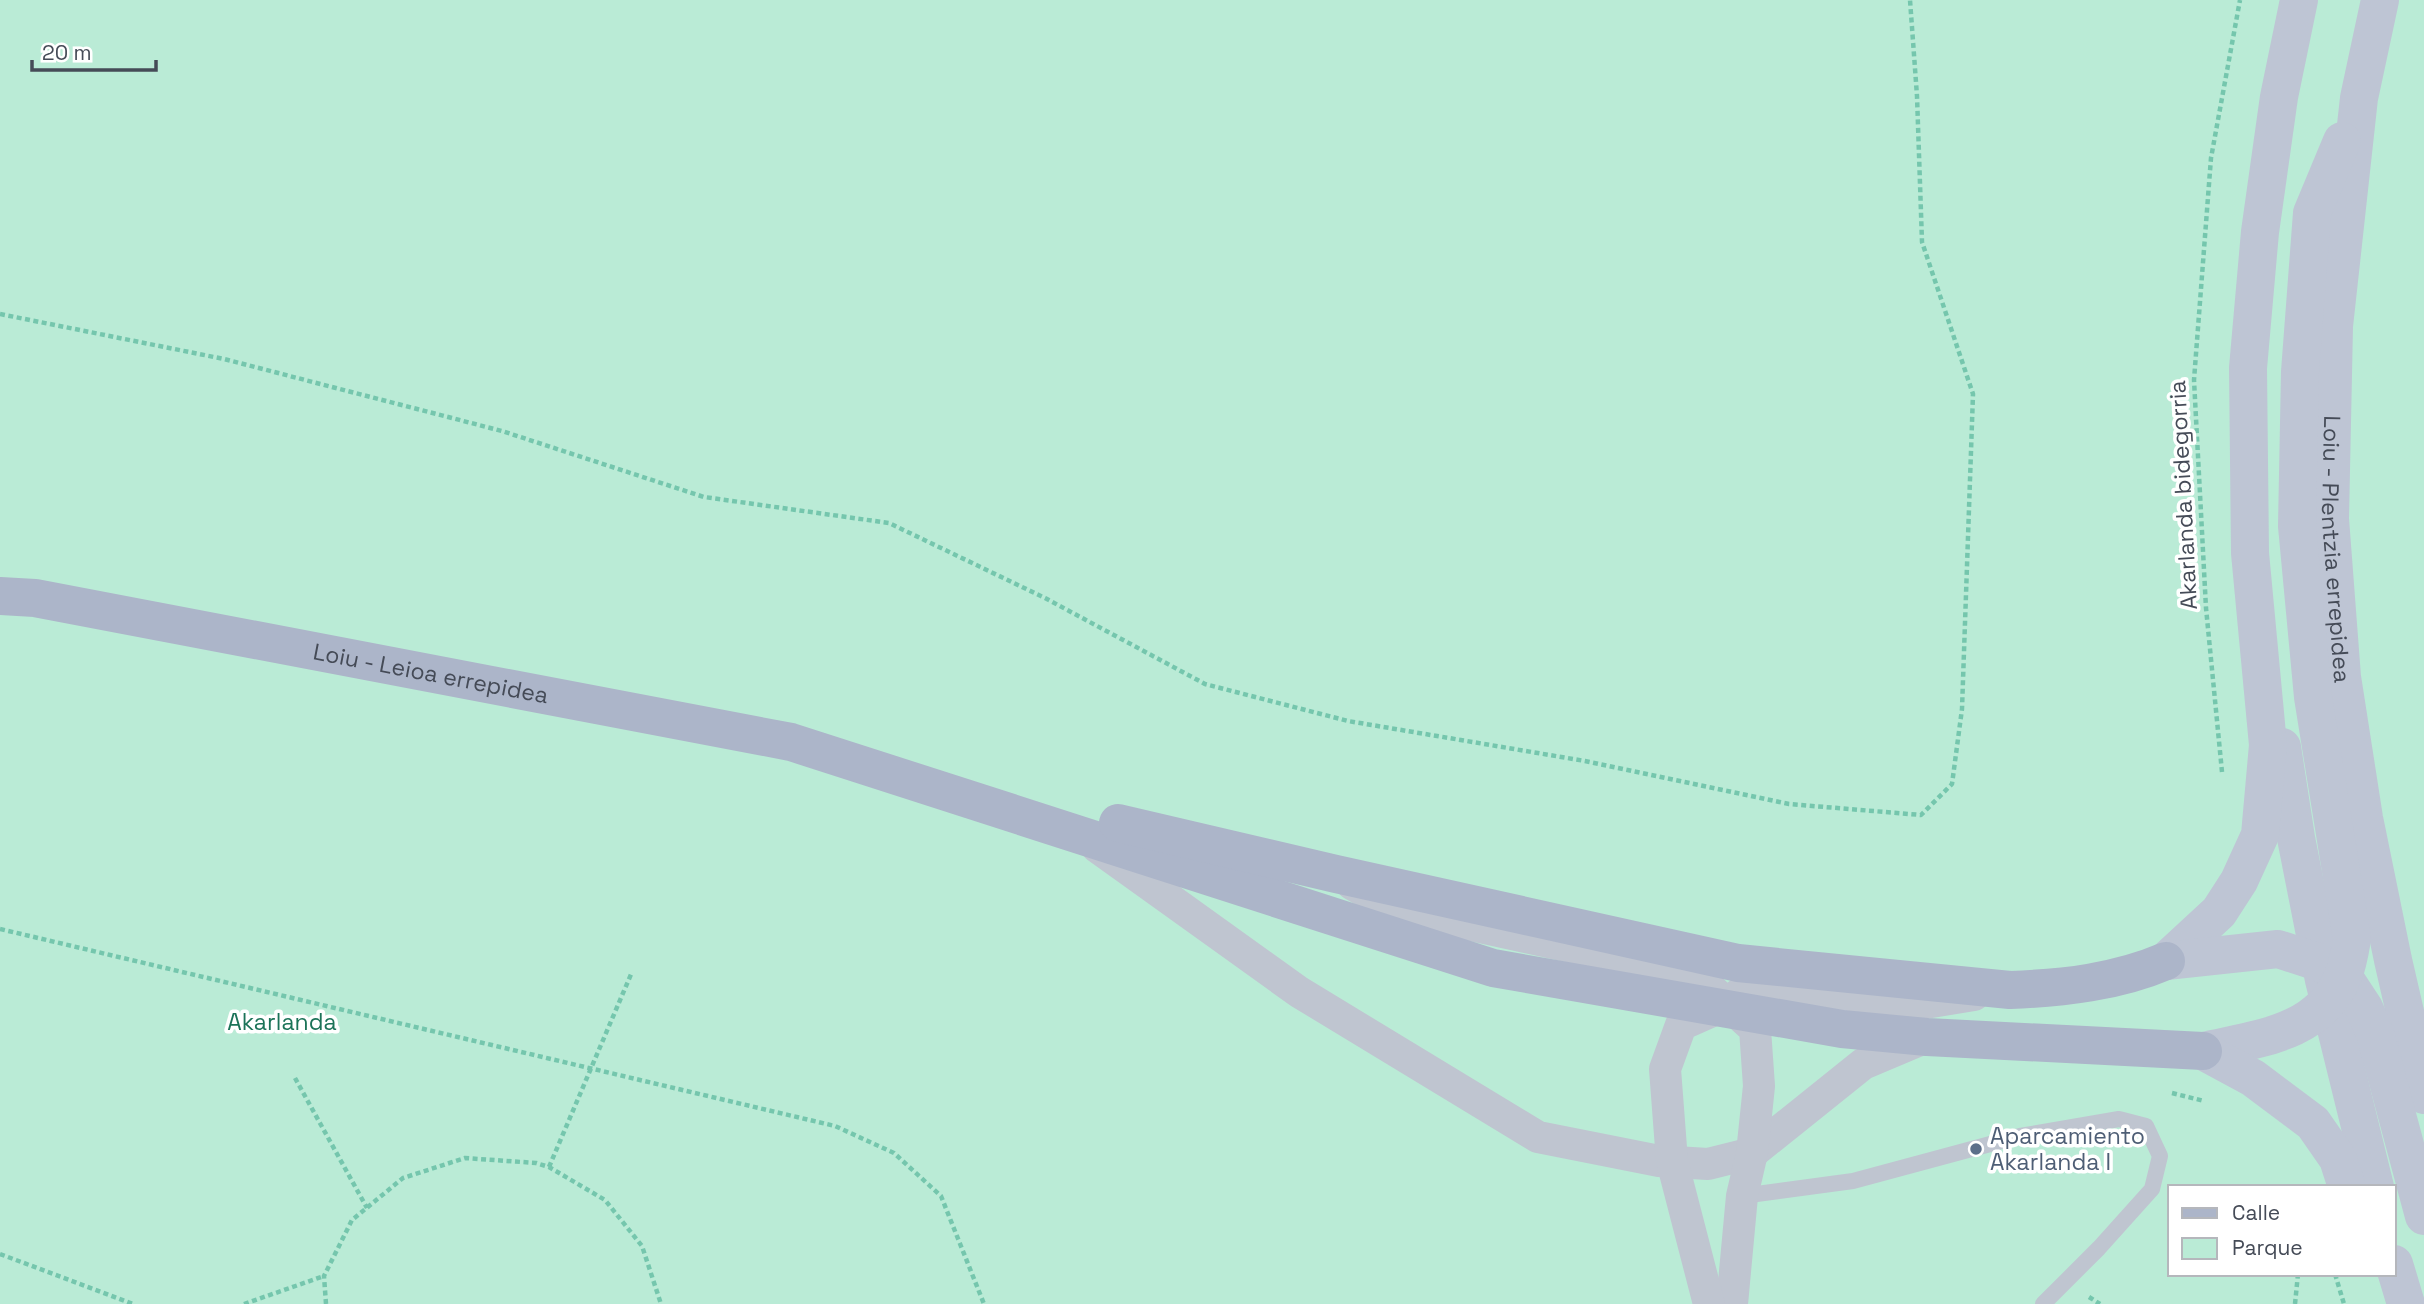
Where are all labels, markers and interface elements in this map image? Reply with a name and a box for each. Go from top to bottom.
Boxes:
scale bar [32,28,156,72]
text: 20 m [42,39,92,66]
street label: Akarlanda bidegorria [2162,380,2204,610]
street label: Loiu - Plentzia errepidea [2315,415,2357,684]
street label: Loiu - Leioa errepidea [311,636,551,710]
park label: Akarlanda [227,1007,337,1037]
place label: Aparcamiento Akarlanda I [1990,1121,2145,1177]
marker: Aparcamiento Akarlanda I [1968,1141,1984,1157]
legend [2168,1185,2396,1276]
text: Calle [2232,1199,2280,1226]
text: Parque [2232,1234,2303,1261]

